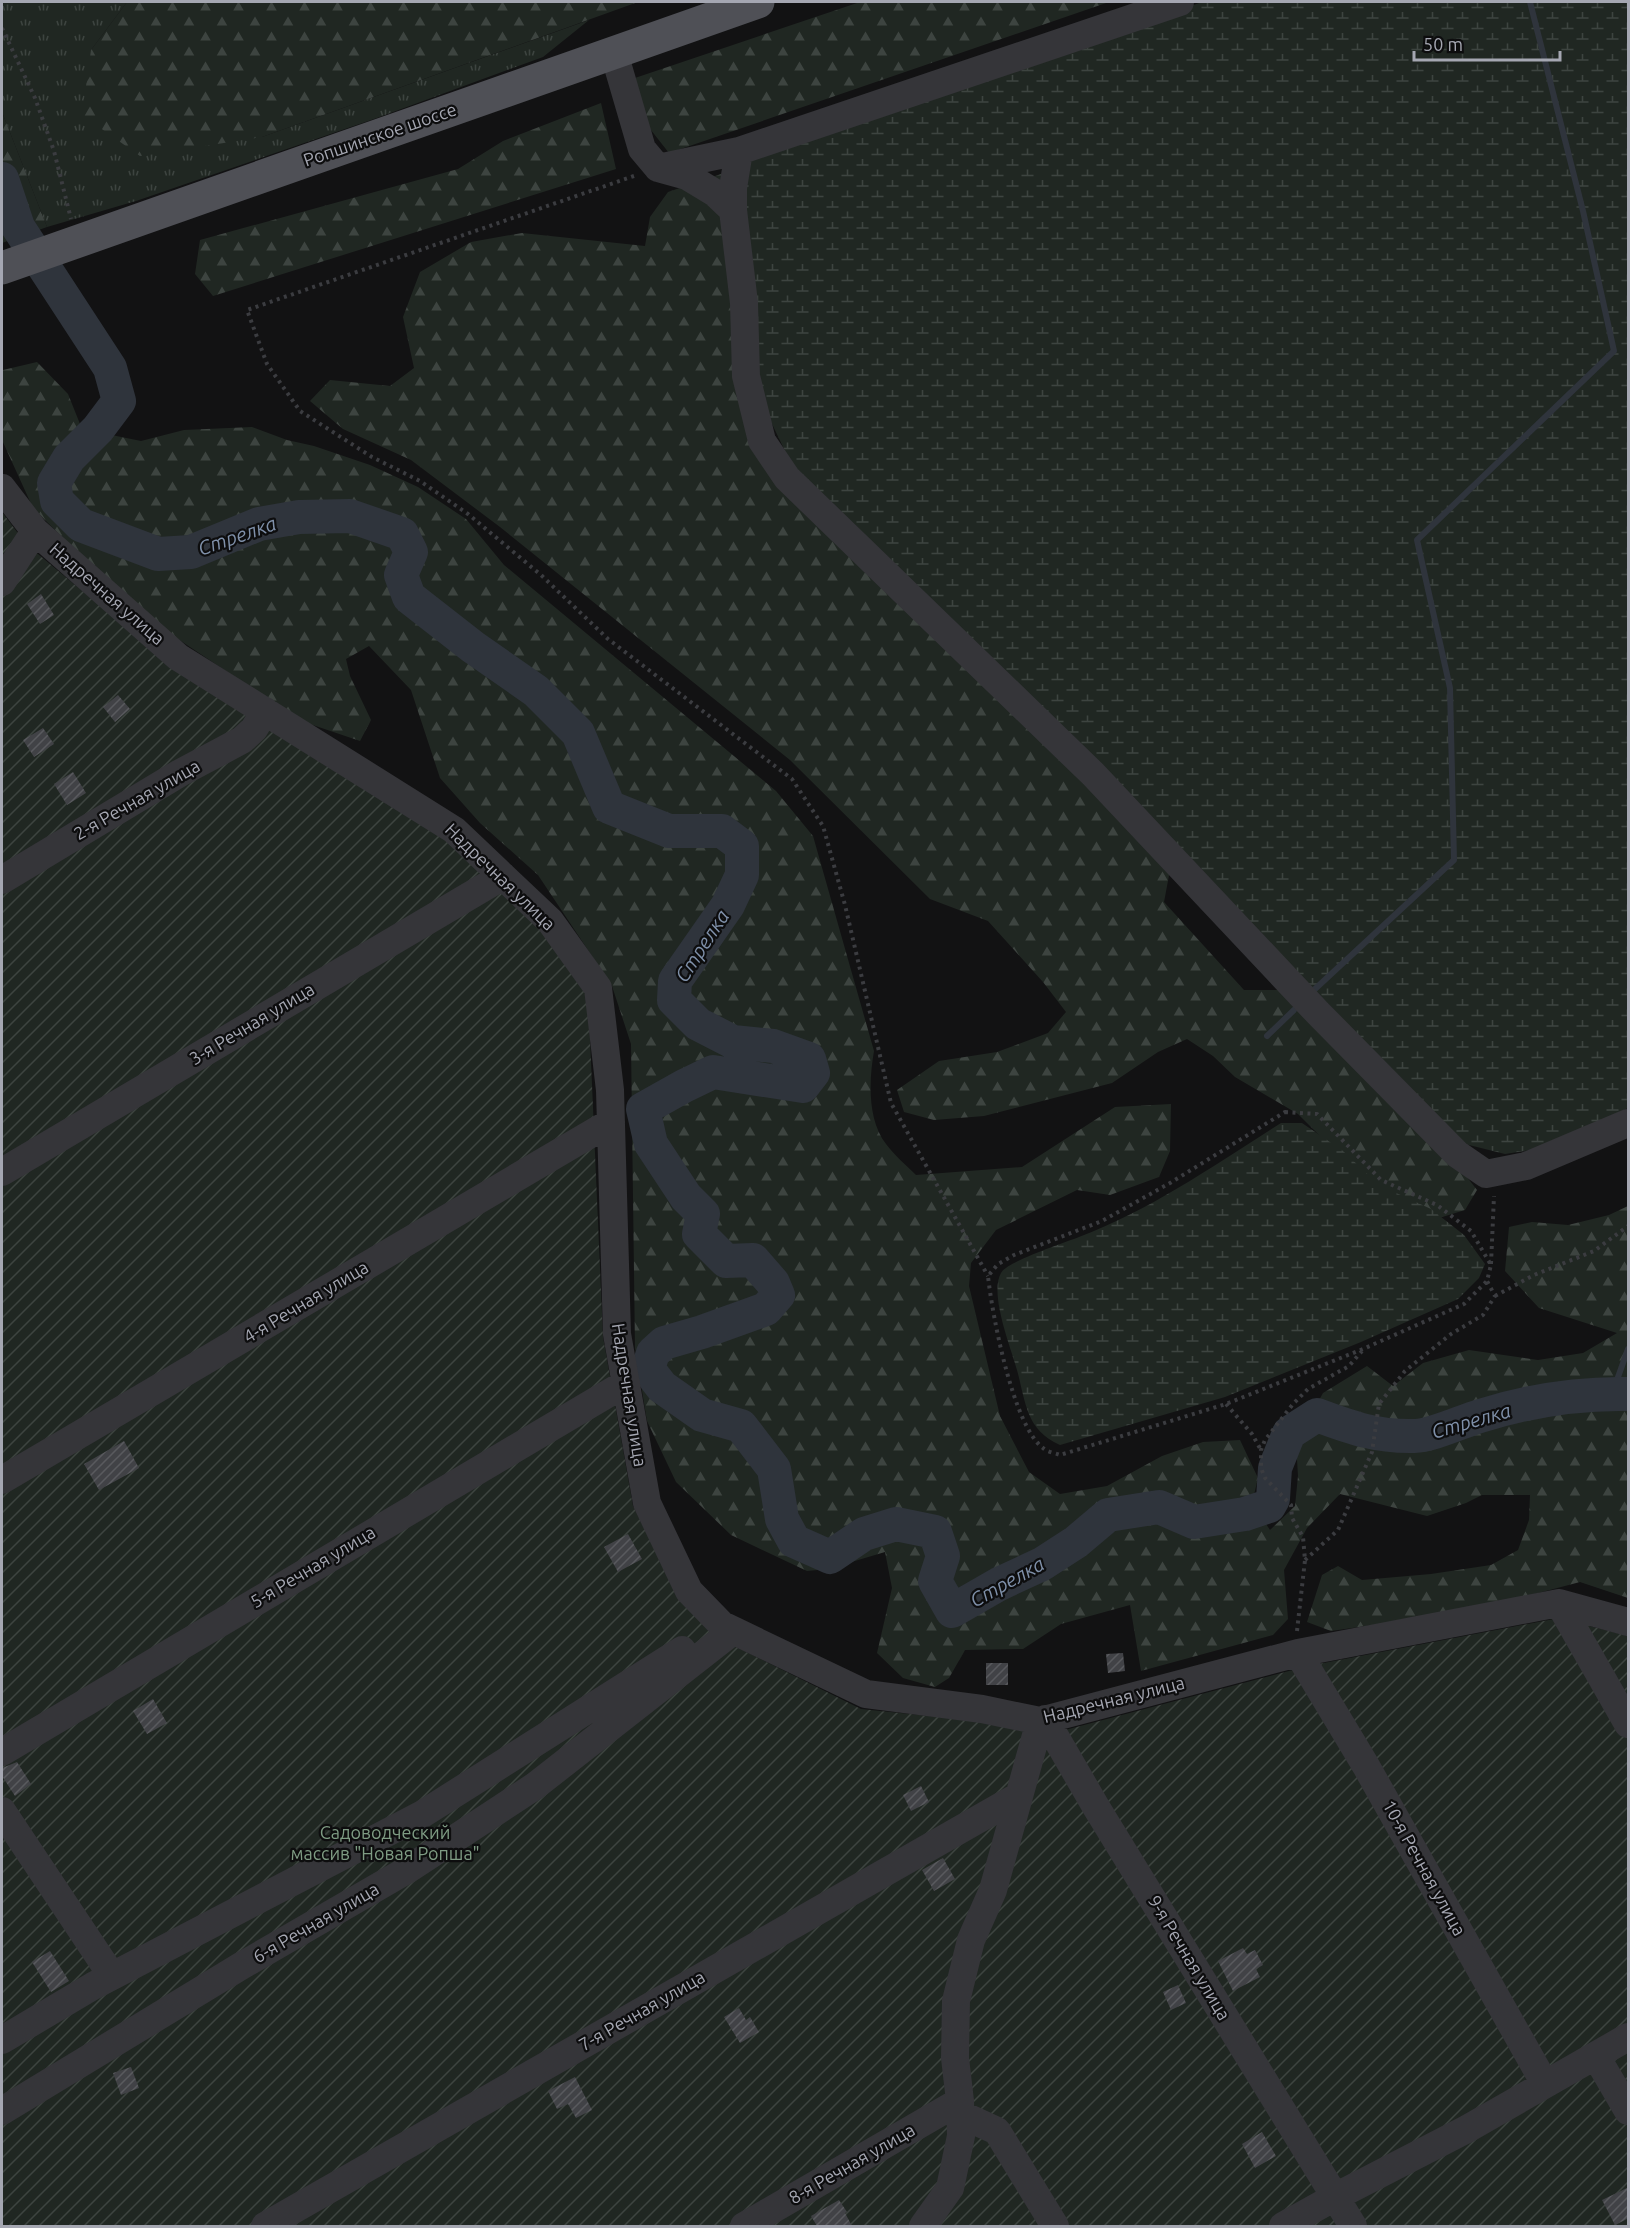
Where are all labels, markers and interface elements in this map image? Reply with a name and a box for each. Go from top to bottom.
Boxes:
scale bar [1414,24,1560,62]
text: 50 m [1423,34,1463,54]
street label: Ропшинское шоссе [300,98,459,170]
water label: Стрелка [195,511,279,560]
street label: Надречная улица [46,538,169,648]
street label: 2-я Речная улица [70,755,203,843]
street label: Надречная улица [442,819,560,934]
water label: Стрелка [670,905,734,986]
street label: 3-я Речная улица [186,978,317,1068]
street label: 4-я Речная улица [240,1256,371,1346]
street label: Надречная улица [609,1322,651,1468]
water label: Стрелка [1428,1398,1513,1443]
street label: 5-я Речная улица [247,1521,378,1611]
water label: Стрелка [966,1552,1048,1611]
street label: Надречная улица [1041,1672,1187,1726]
street label: 10-я Речная улица [1379,1796,1470,1939]
park label: Садоводческий массив "Новая Ропша" [290,1822,480,1863]
street label: 6-я Речная улица [249,1878,382,1966]
street label: 9-я Речная улица [1145,1892,1235,2023]
street label: 7-я Речная улица [575,1966,708,2054]
street label: 8-я Речная улица [785,2119,918,2207]

